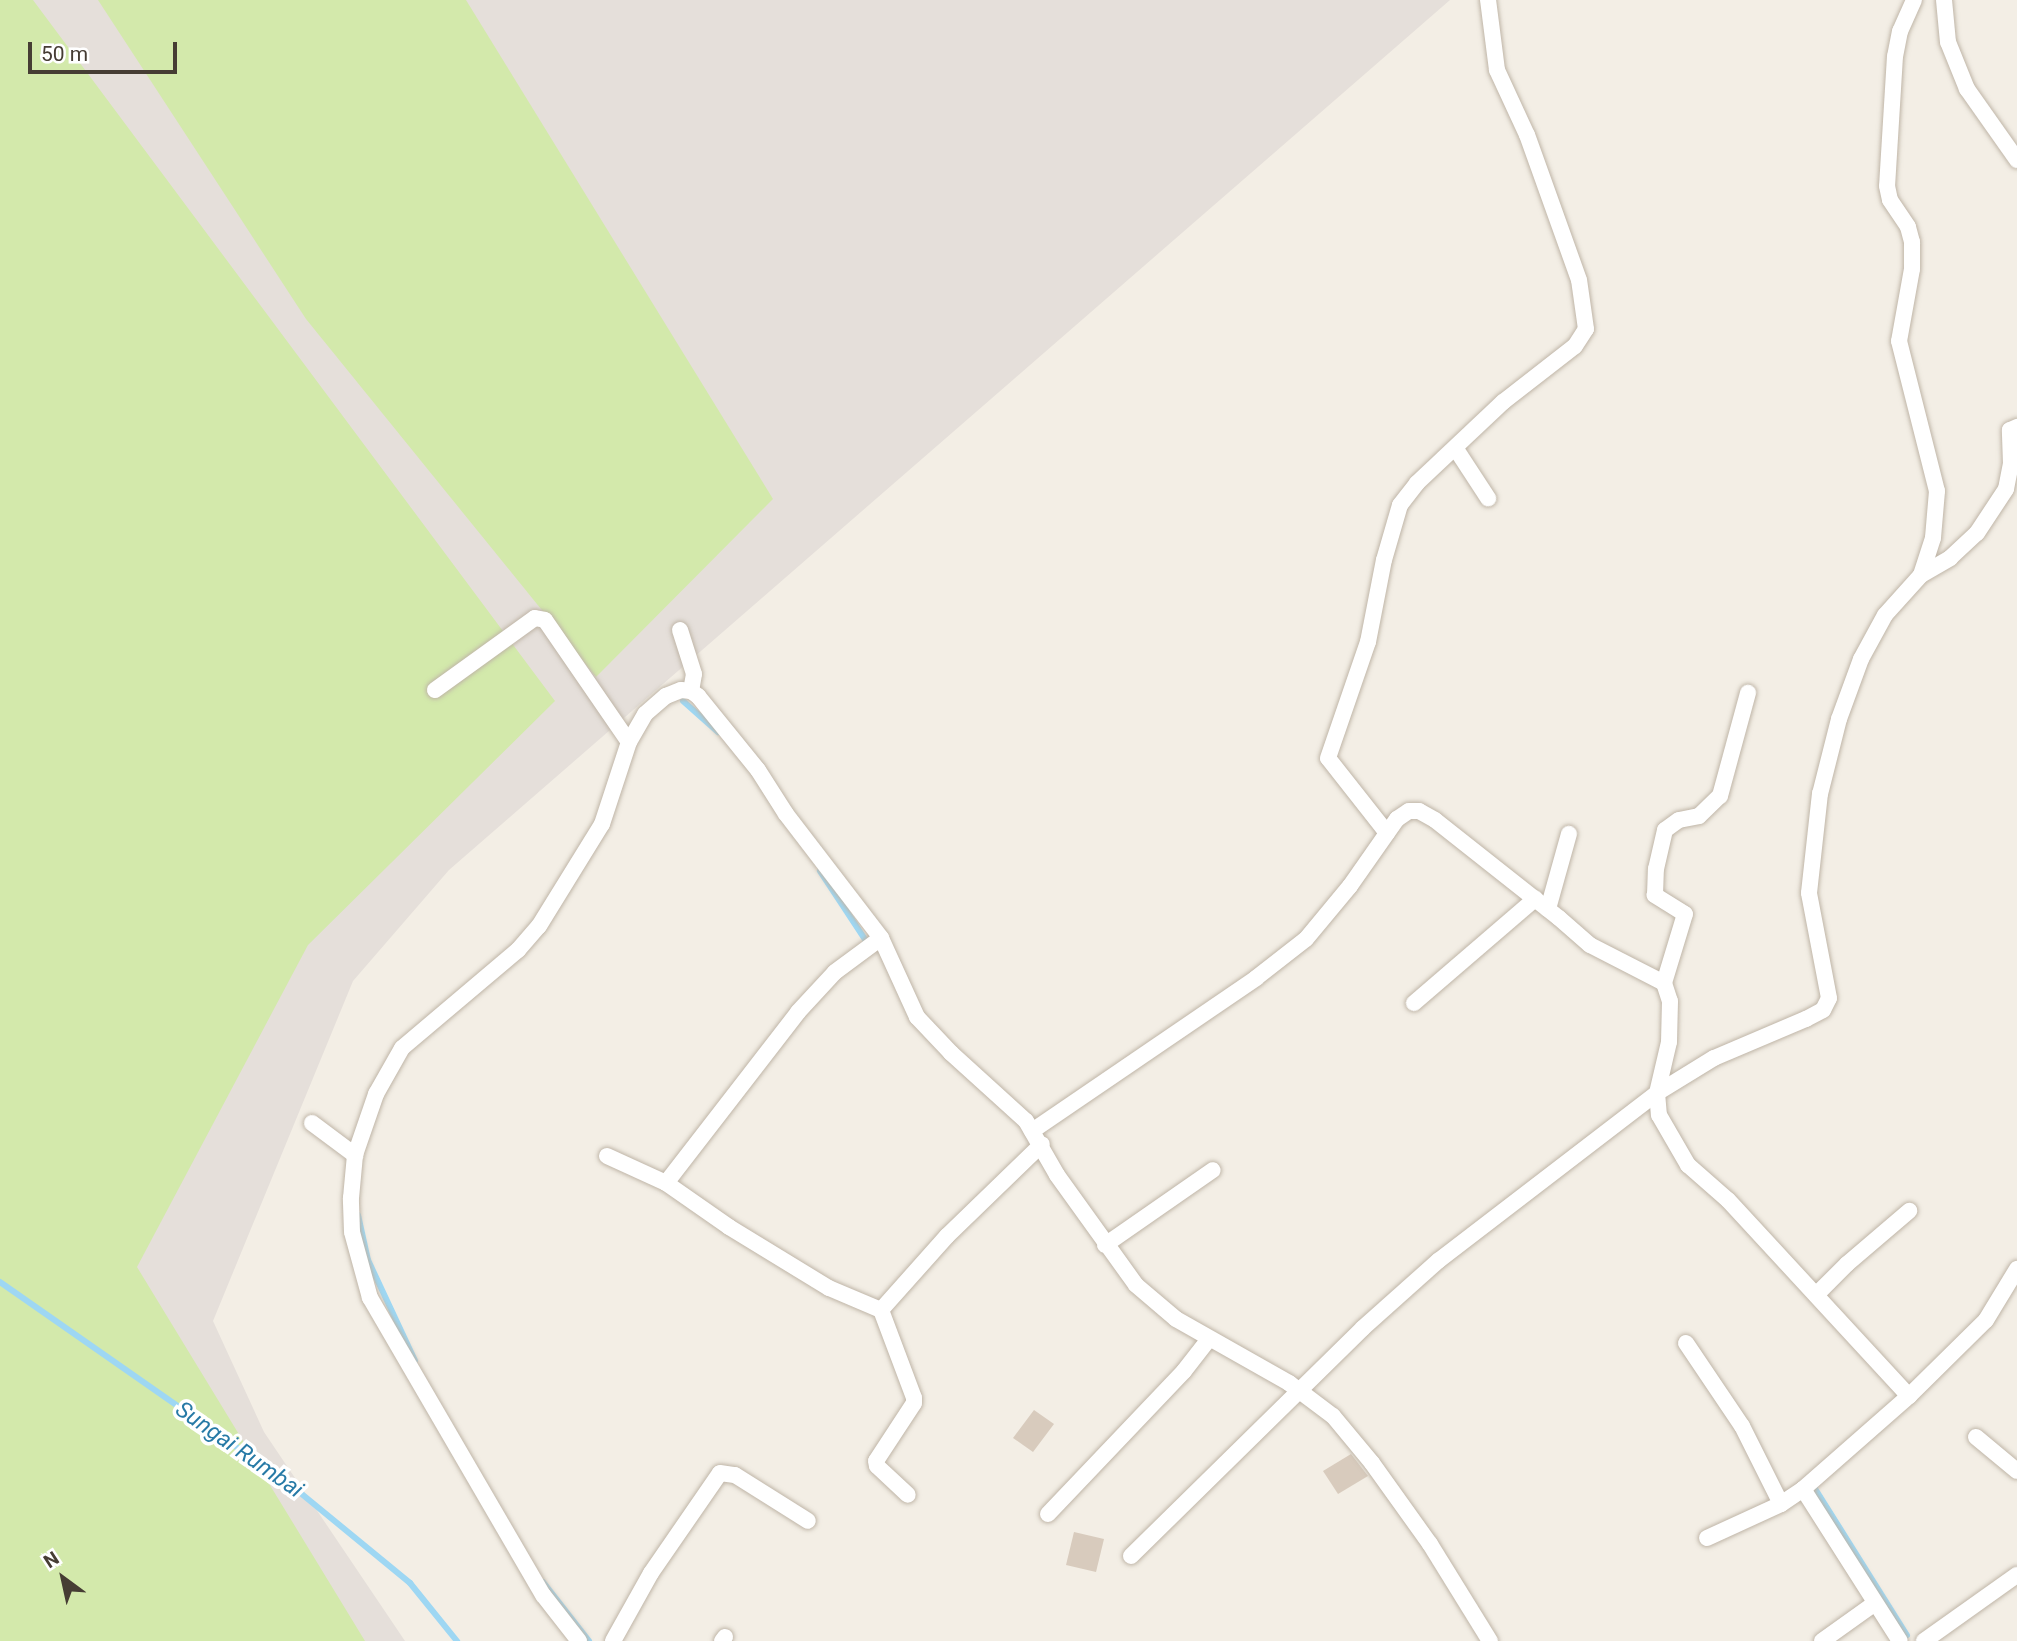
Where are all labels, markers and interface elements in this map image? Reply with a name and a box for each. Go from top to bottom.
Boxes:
scale bar [32,28,180,72]
text: 50 m [41,42,88,66]
water label: Sungai Rumbai [170,1396,308,1504]
north arrow [28,1543,98,1613]
text: N [39,1547,63,1573]

